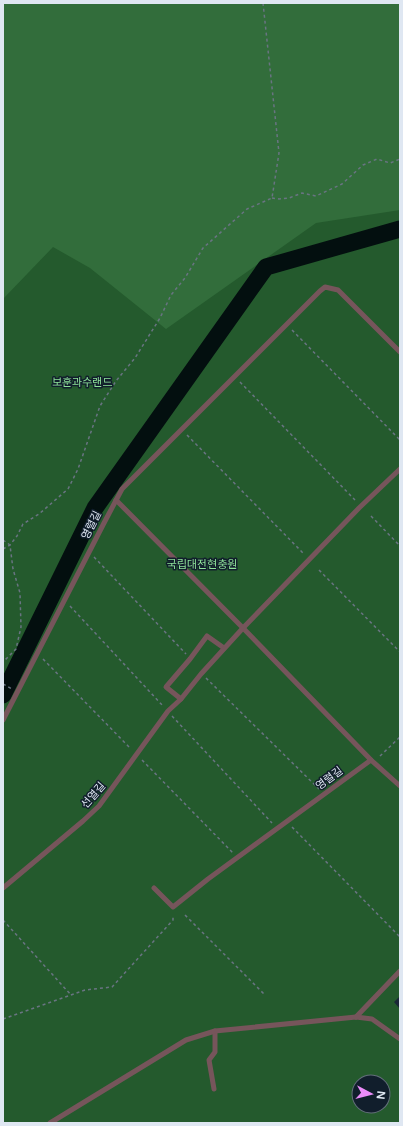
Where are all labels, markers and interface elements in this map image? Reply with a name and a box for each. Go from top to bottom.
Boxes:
park label: 보훈과수랜드 [52,375,112,389]
street label: 영렬길 [78,508,104,542]
park label: 국립대전현충원 [167,557,237,571]
street label: 영렬길 [313,763,345,793]
street label: 선열길 [78,779,108,811]
north arrow [351,1074,391,1114]
text: N [373,1090,388,1100]

